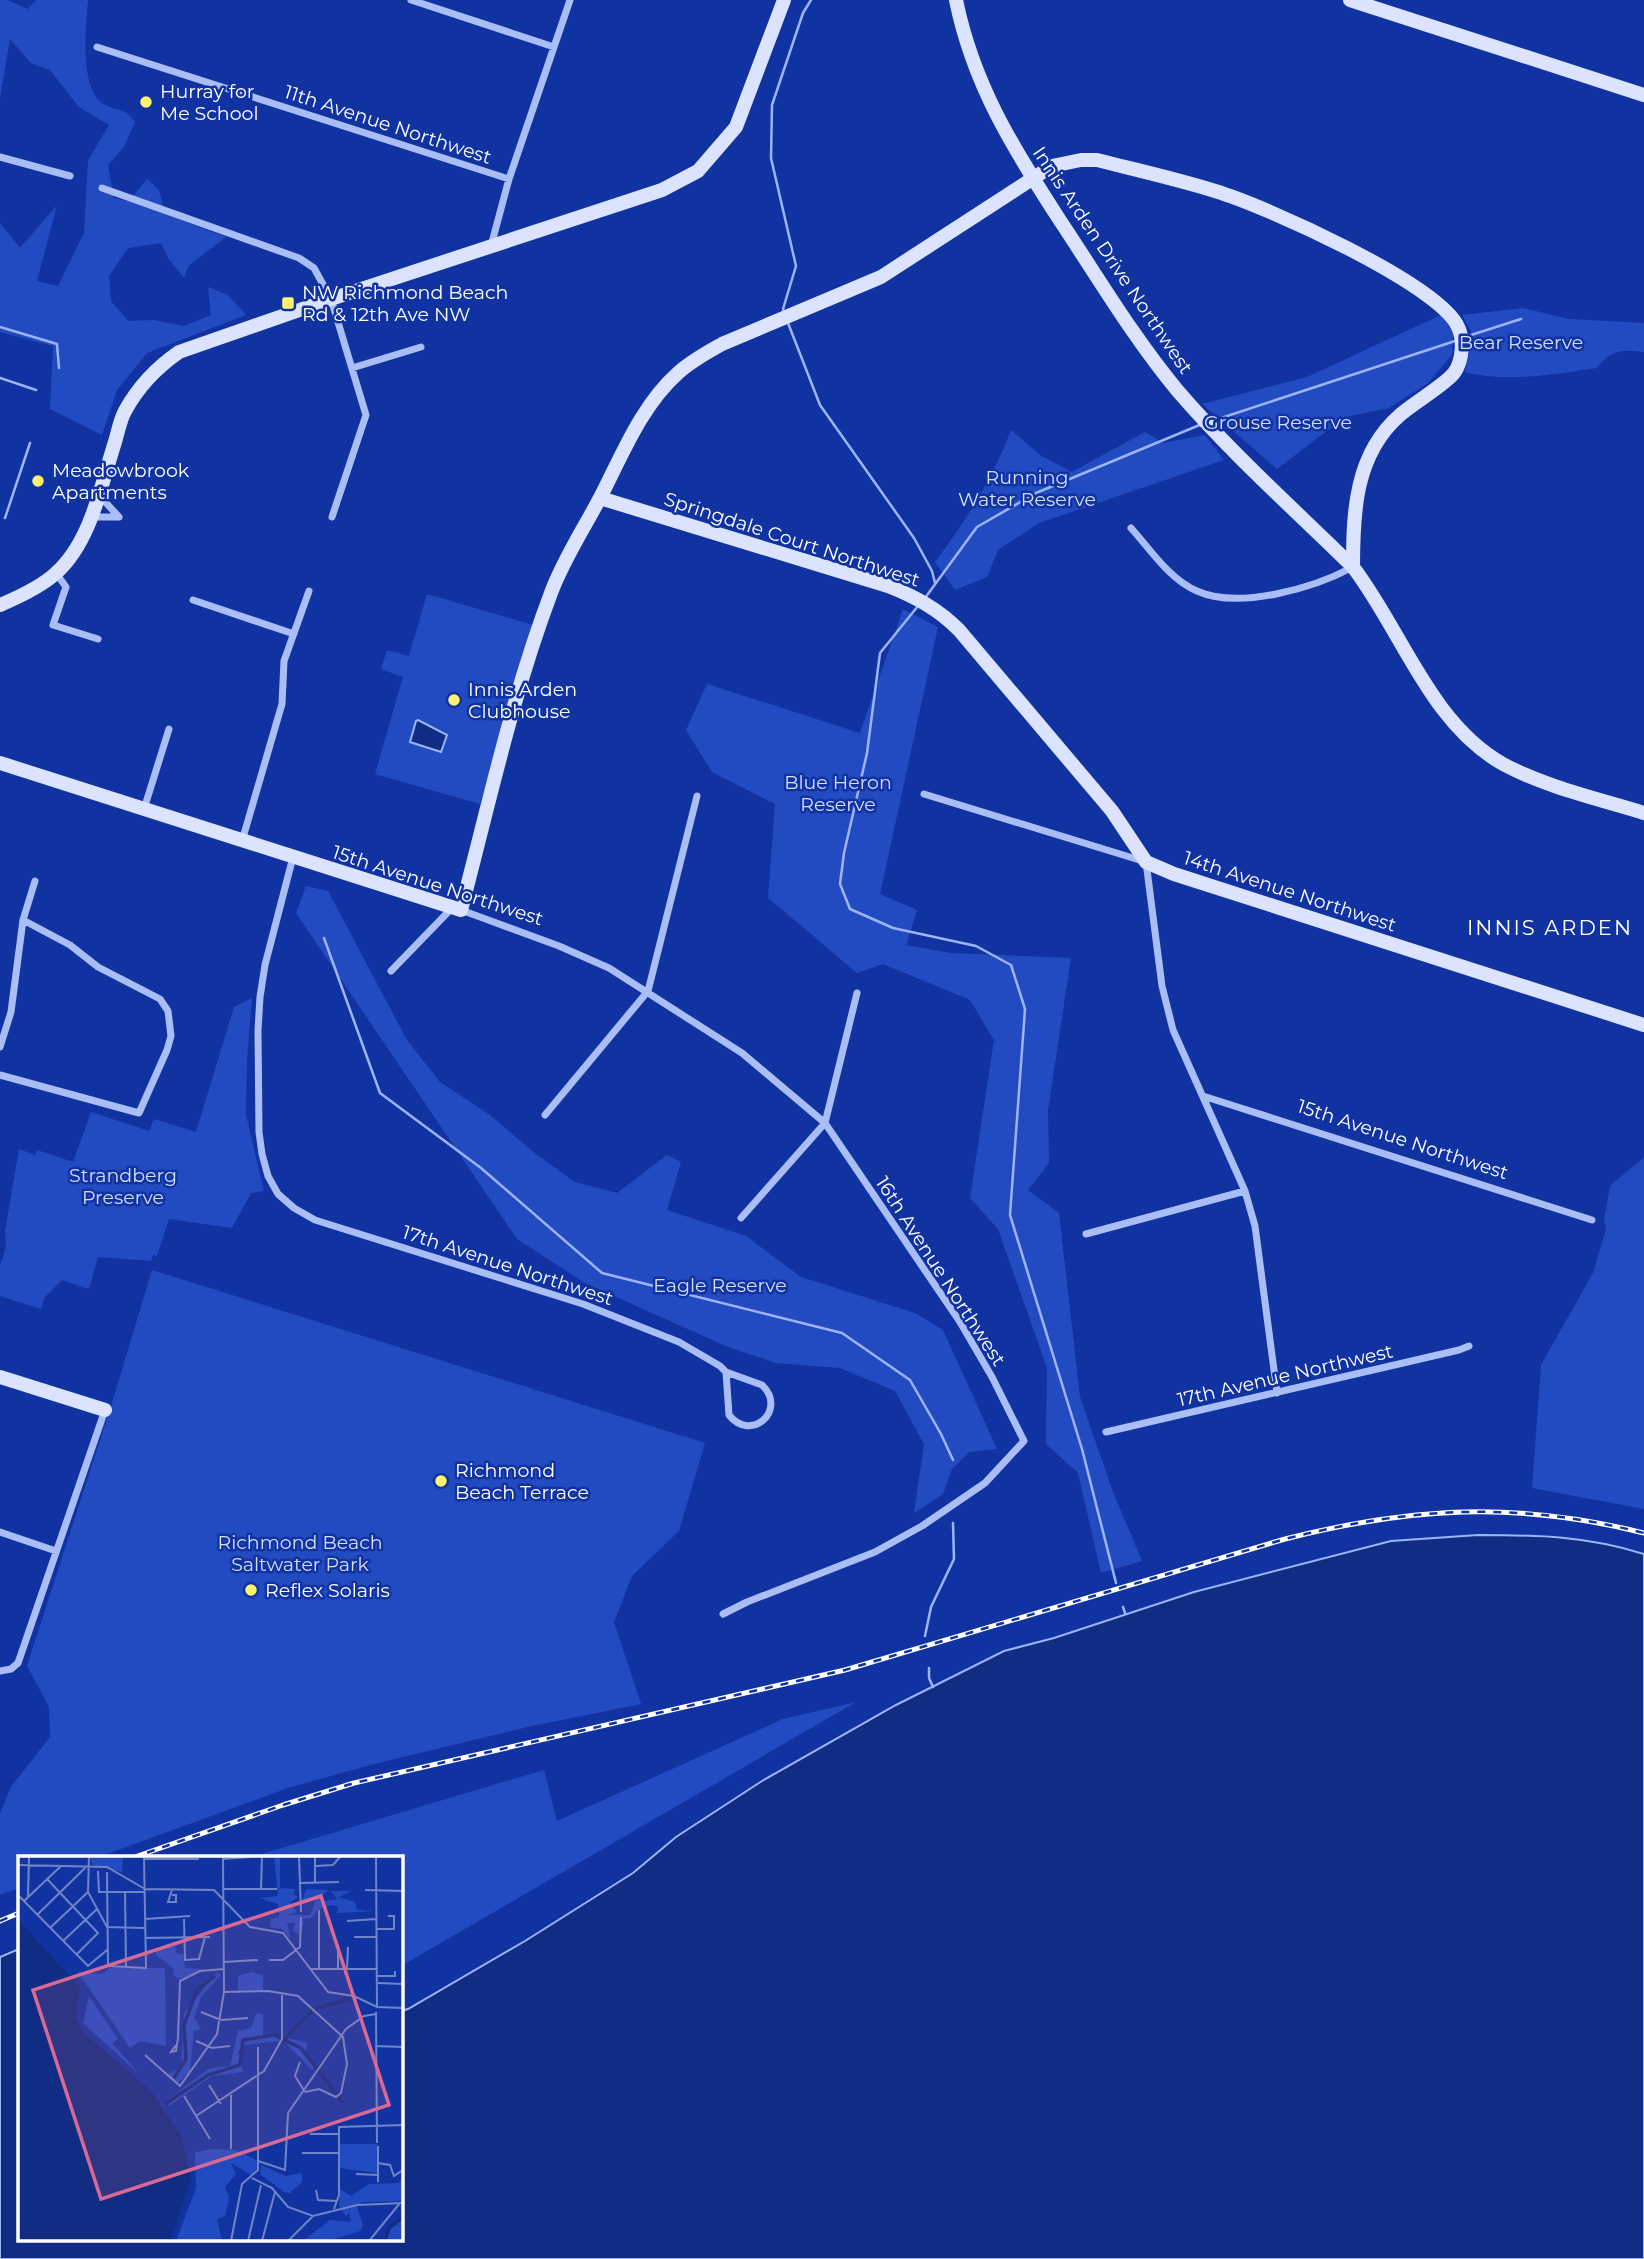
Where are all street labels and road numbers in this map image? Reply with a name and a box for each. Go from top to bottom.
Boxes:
street label: 11th Avenue Northwest [281,80,495,169]
street label: Innis Arden Drive Northwest [1028,142,1198,379]
street label: Springdale Court Northwest [661,487,923,592]
street label: 15th Avenue Northwest [330,840,546,931]
street label: 14th Avenue Northwest [1181,846,1399,937]
street label: 15th Avenue Northwest [1295,1094,1511,1185]
street label: 16th Avenue Northwest [871,1172,1011,1371]
street label: 17th Avenue Northwest [399,1220,617,1311]
street label: 17th Avenue Northwest [1175,1339,1395,1411]

